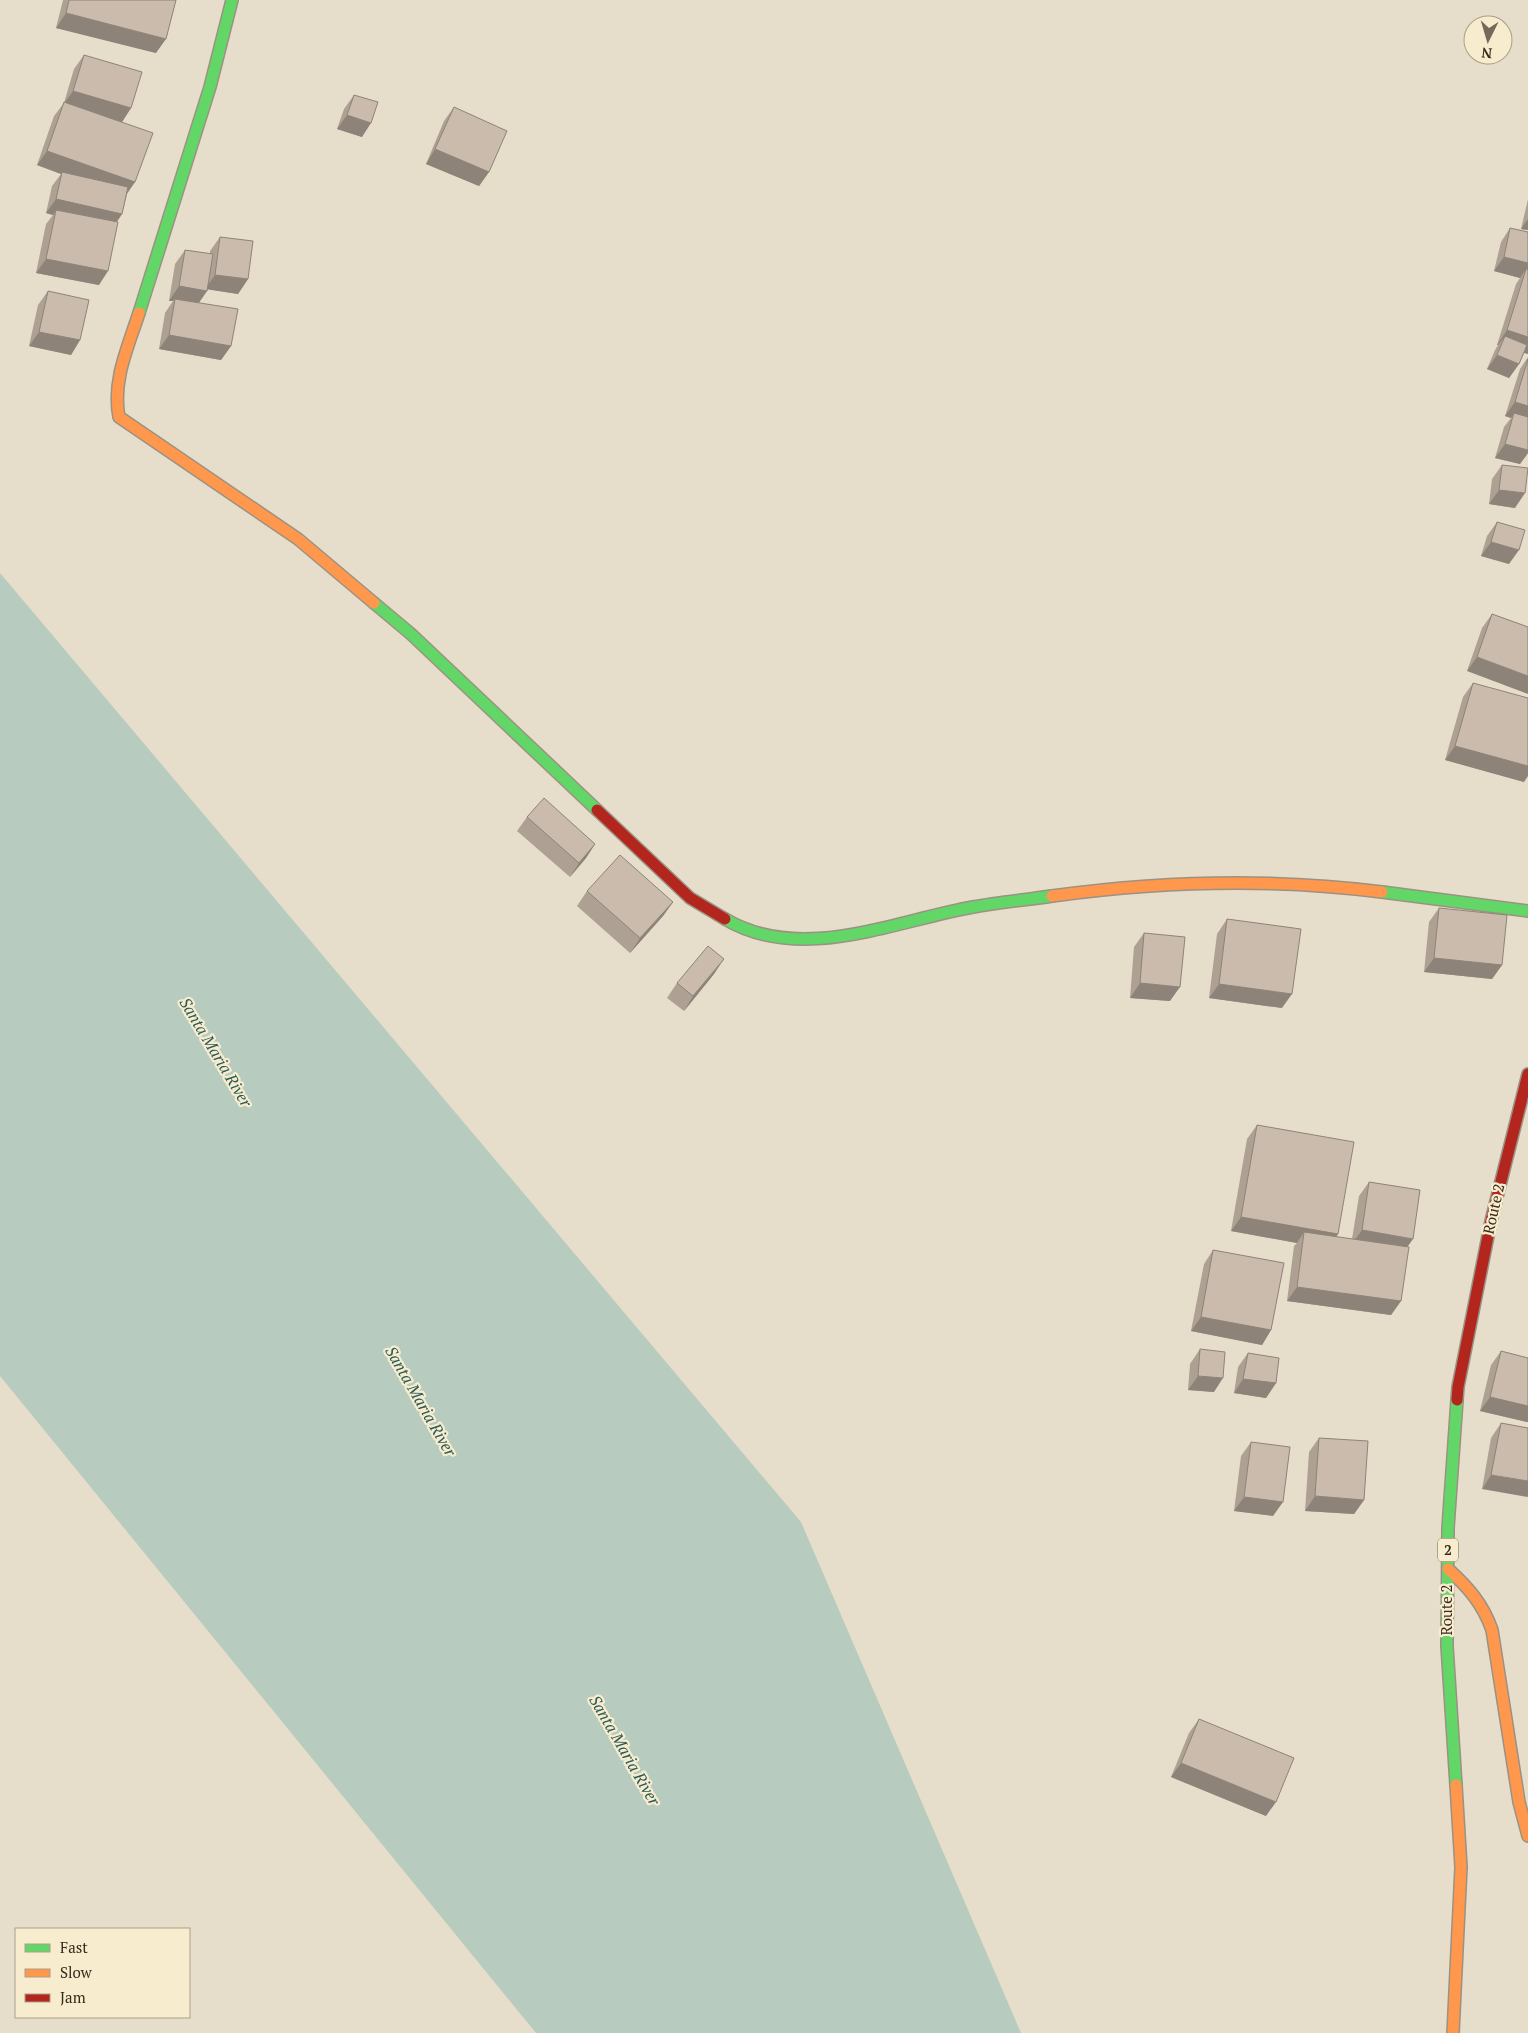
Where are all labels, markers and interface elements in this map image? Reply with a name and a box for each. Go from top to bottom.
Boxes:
north arrow [1463,15,1513,65]
text: N [1480,43,1493,63]
water label: Santa Maria River [175,993,258,1111]
street label: Route 2 [1478,1182,1508,1236]
water label: Santa Maria River [381,1342,462,1461]
road number: 2 [1438,1538,1458,1562]
street label: Route 2 [1436,1585,1456,1635]
water label: Santa Maria River [585,1691,666,1810]
legend [15,1928,190,2018]
text: Fast [60,1937,88,1957]
text: Slow [60,1962,93,1982]
text: Jam [60,1987,86,2007]

